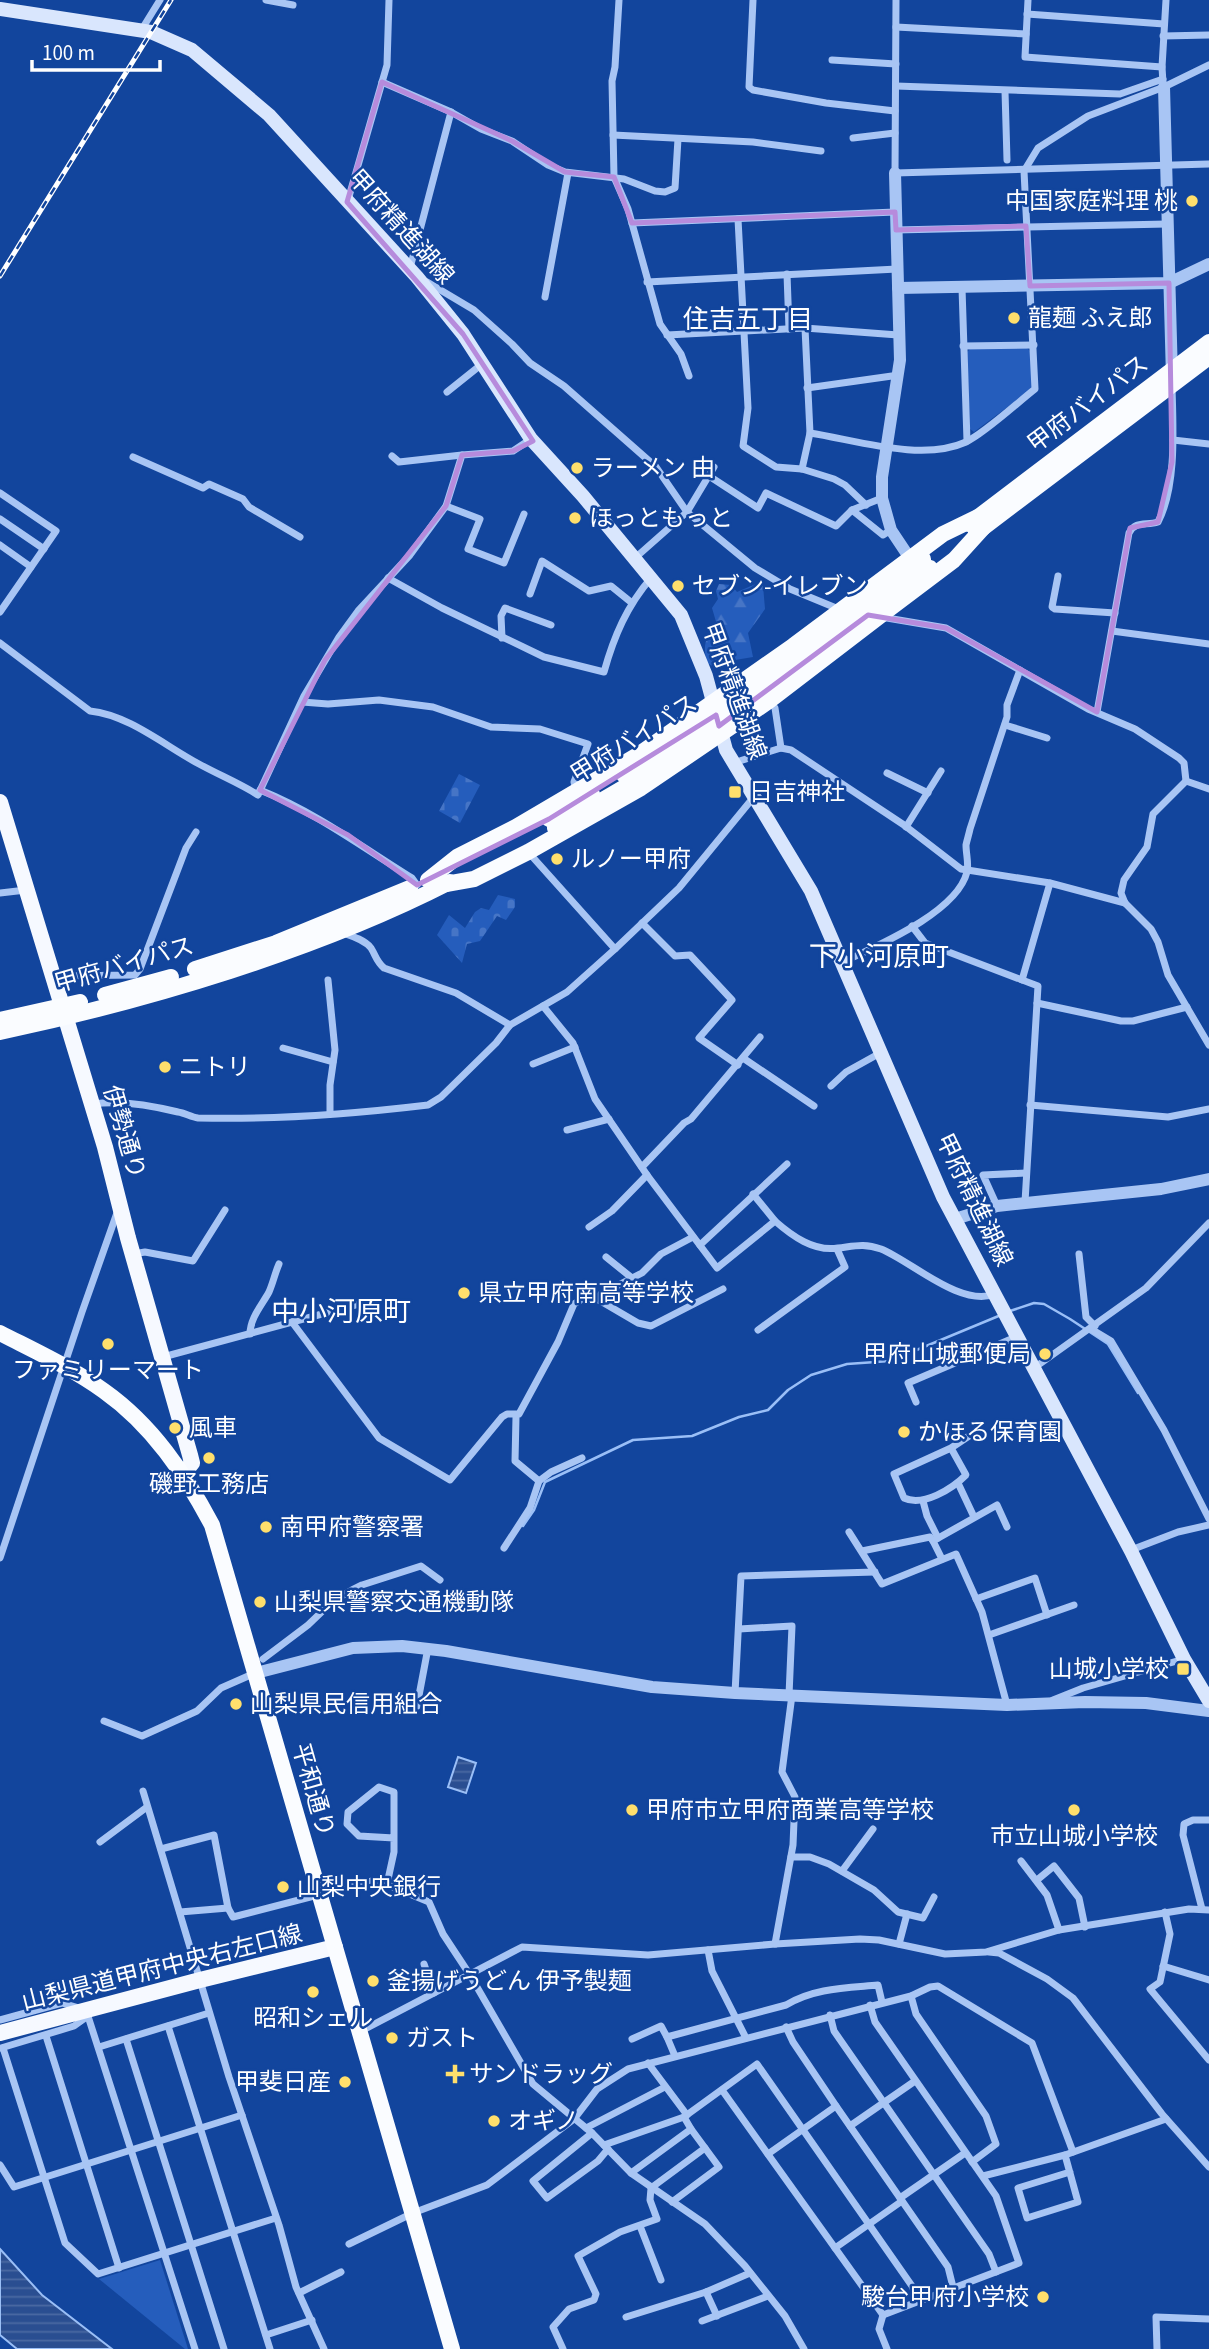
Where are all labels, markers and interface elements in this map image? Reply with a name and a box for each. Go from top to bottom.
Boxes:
scale bar [32,28,159,72]
text: 100 m [42,38,95,68]
street label: 甲府精進湖線 [340,162,462,292]
place label: 中国家庭料理 桃 [1005,184,1178,219]
marker: 中国家庭料理 桃 [1184,193,1200,209]
district label: 住吉五丁目 [683,301,813,338]
place label: 龍麺 ふえ郎 [1028,301,1153,336]
marker: 龍麺 ふえ郎 [1006,310,1022,326]
street label: 甲府バイパス [1020,347,1156,461]
place label: ラーメン 由 [591,451,715,486]
marker: ラーメン 由 [569,460,585,476]
place label: ほっともっと [589,501,733,536]
marker: ほっともっと [567,510,583,526]
place label: セブン-イレブン [692,569,867,604]
marker: セブン-イレブン [670,578,686,594]
street label: 甲府精進湖線 [693,617,775,765]
street label: 甲府バイパス [564,686,704,792]
place label: 日吉神社 [749,775,845,810]
marker: 日吉神社 [727,784,743,800]
place label: ルノー甲府 [571,842,691,877]
marker: ルノー甲府 [549,851,565,867]
street label: 甲府バイパス [50,928,198,1002]
district label: 下小河原町 [809,937,949,977]
place label: ニトリ [179,1050,251,1085]
marker: ニトリ [157,1059,173,1075]
street label: 伊勢通り [94,1081,154,1183]
street label: 甲府精進湖線 [927,1128,1021,1272]
place label: 県立甲府南高等学校 [478,1276,694,1311]
marker: 県立甲府南高等学校 [456,1285,472,1301]
district label: 中小河原町 [271,1292,411,1332]
marker: ファミリーマート [100,1336,116,1352]
place label: 甲府山城郵便局 [863,1337,1031,1372]
marker: 甲府山城郵便局 [1037,1346,1053,1362]
place label: ファミリーマート [12,1353,204,1388]
place label: 風車 [189,1411,237,1446]
place label: かほる保育園 [918,1415,1062,1450]
marker: 風車 [167,1420,183,1436]
marker: かほる保育園 [896,1424,912,1440]
marker: 磯野工務店 [201,1450,217,1466]
place label: 磯野工務店 [149,1467,269,1502]
place label: 南甲府警察署 [280,1510,424,1545]
marker: 南甲府警察署 [258,1519,274,1535]
place label: 山梨県警察交通機動隊 [274,1585,514,1620]
marker: 山梨県警察交通機動隊 [252,1594,268,1610]
place label: 山城小学校 [1049,1652,1169,1687]
marker: 山城小学校 [1175,1661,1191,1677]
place label: 山梨県民信用組合 [250,1687,442,1722]
marker: 山梨県民信用組合 [228,1696,244,1712]
street label: 平和通り [283,1739,343,1841]
place label: 甲府市立甲府商業高等学校 [646,1793,934,1828]
marker: 甲府市立甲府商業高等学校 [624,1802,640,1818]
marker: 市立山城小学校 [1066,1802,1082,1818]
place label: 市立山城小学校 [990,1819,1158,1854]
place label: 山梨中央銀行 [297,1870,441,1905]
marker: 山梨中央銀行 [275,1879,291,1895]
street label: 山梨県道甲府中央右左口線 [18,1916,306,2020]
place label: 釜揚げうどん 伊予製麺 [387,1964,632,1999]
marker: 釜揚げうどん 伊予製麺 [365,1973,381,1989]
marker: 昭和シェル [305,1984,321,2000]
place label: 昭和シェル [253,2001,373,2036]
place label: ガスト [406,2021,478,2056]
marker: ガスト [384,2030,400,2046]
place label: サンドラッグ [469,2057,613,2092]
place label: 甲斐日産 [235,2065,331,2100]
marker: サンドラッグ [447,2066,463,2082]
marker: 甲斐日産 [337,2074,353,2090]
place label: オギノ [508,2104,579,2139]
marker: オギノ [486,2113,502,2129]
place label: 駿台甲府小学校 [861,2280,1029,2315]
marker: 駿台甲府小学校 [1035,2289,1051,2305]

